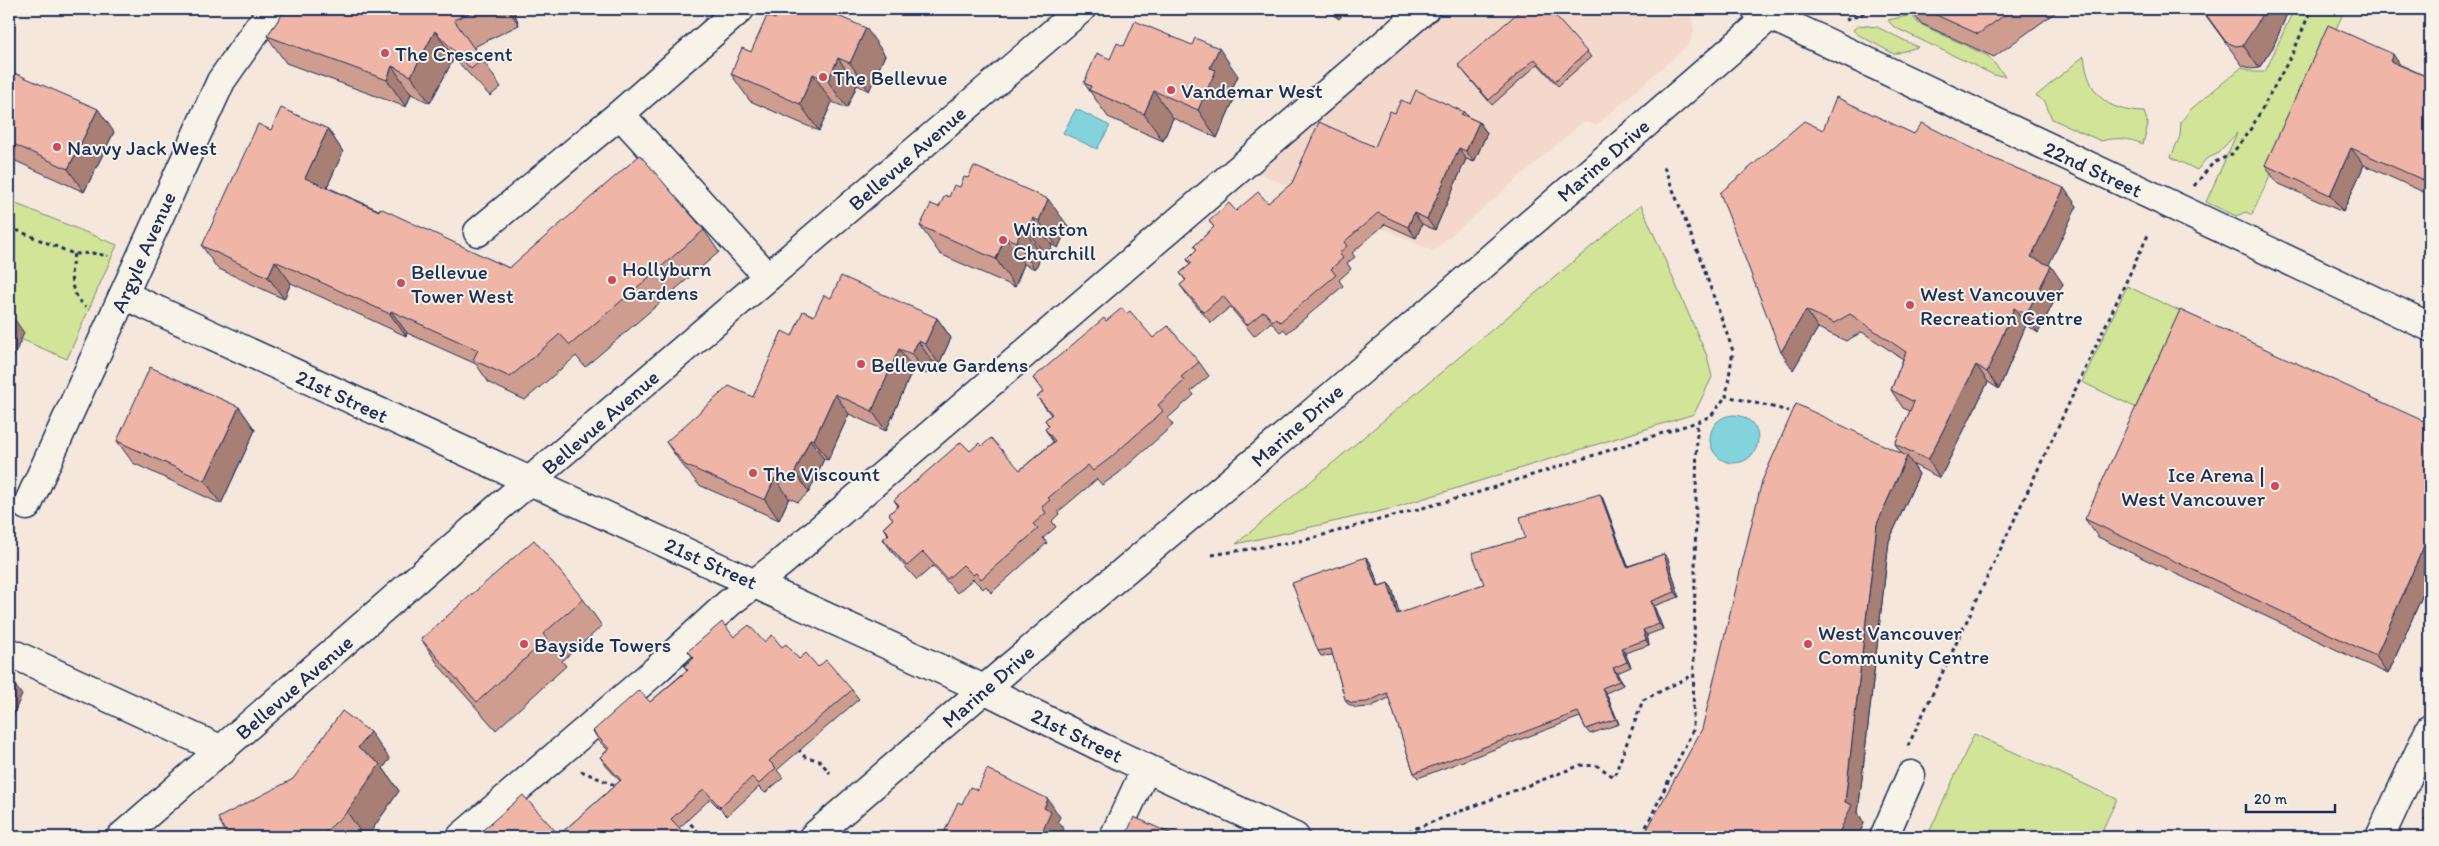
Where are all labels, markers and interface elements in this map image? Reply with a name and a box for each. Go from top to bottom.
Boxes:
place label: The Crescent [395,41,513,66]
marker: The Crescent [379,47,391,59]
place label: The Bellevue [833,65,947,90]
marker: The Bellevue [817,71,829,83]
place label: Vandemar West [1181,78,1323,103]
marker: Vandemar West [1165,84,1177,96]
street label: Bellevue Avenue [843,100,971,216]
street label: Marine Drive [1552,113,1654,207]
place label: Navvy Jack West [67,135,217,160]
street label: 22nd Street [2040,135,2146,203]
marker: Navvy Jack West [51,141,63,153]
street label: Argyle Avenue [105,188,181,316]
place label: Winston Churchill [1013,216,1096,265]
marker: Winston Churchill [997,234,1009,246]
place label: Hollyburn Gardens [622,256,711,305]
place label: Bellevue Tower West [411,259,514,308]
marker: Hollyburn Gardens [606,274,618,286]
marker: Bellevue Tower West [395,277,407,289]
place label: West Vancouver Recreation Centre [1920,281,2083,330]
marker: West Vancouver Recreation Centre [1904,299,1916,311]
place label: Bellevue Gardens [871,352,1028,377]
marker: Bellevue Gardens [855,358,867,370]
street label: 21st Street [292,364,392,428]
street label: Bellevue Avenue [536,364,664,480]
street label: Marine Drive [1246,378,1348,472]
place label: The Viscount [763,461,880,486]
place label: Ice Arena | West Vancouver [2121,462,2266,511]
marker: The Viscount [747,467,759,479]
marker: Ice Arena | West Vancouver [2269,480,2281,492]
street label: 21st Street [661,532,761,595]
place label: West Vancouver Community Centre [1818,620,1989,669]
street label: Bellevue Avenue [230,629,358,745]
place label: Bayside Towers [534,632,671,657]
marker: Bayside Towers [518,638,530,650]
marker: West Vancouver Community Centre [1802,638,1814,650]
street label: Marine Drive [937,639,1039,733]
street label: 21st Street [1027,702,1127,768]
scale bar [2246,781,2335,813]
text: 20 m [2254,790,2288,808]

